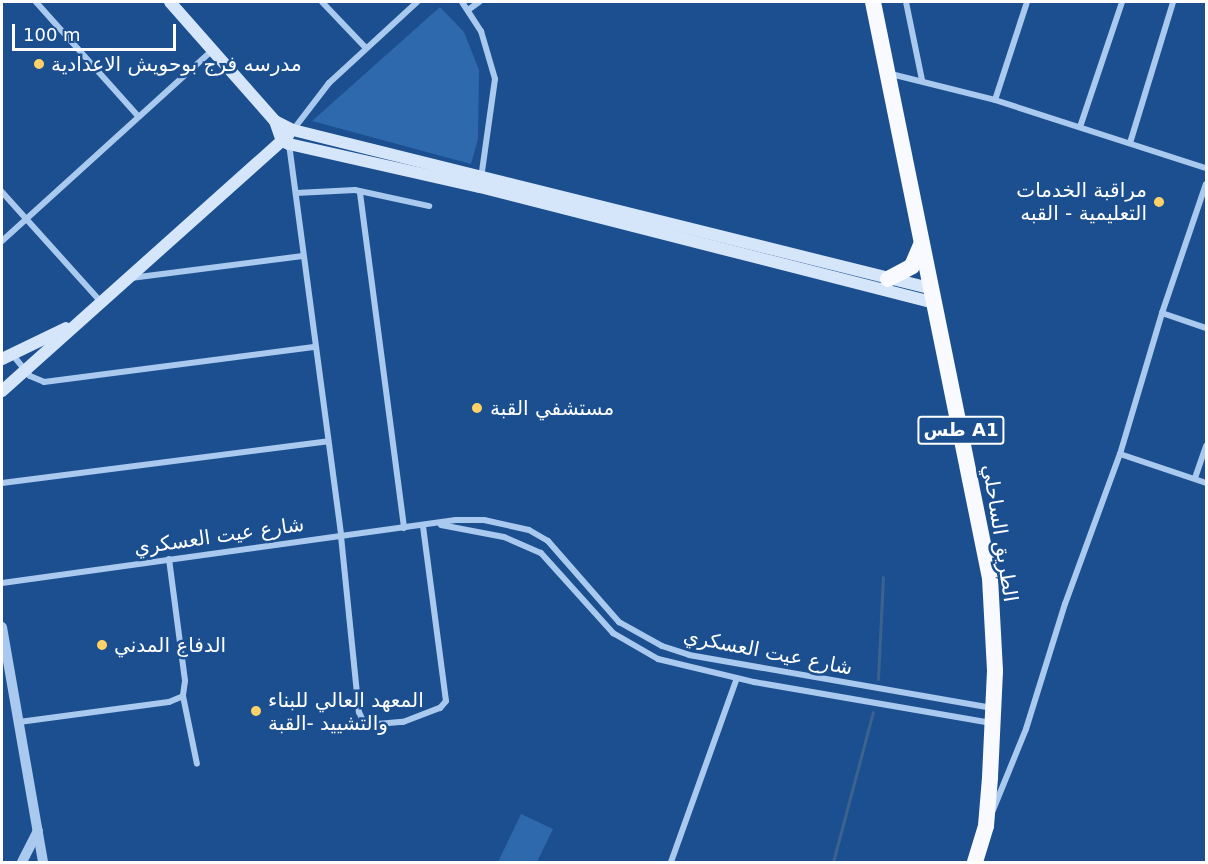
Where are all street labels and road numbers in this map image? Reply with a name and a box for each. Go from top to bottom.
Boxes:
road number: طس A1 [916,415,1006,445]
street label: الطريق الساحلي [977,463,1023,603]
street label: شارع عيت العسكري [132,512,306,560]
street label: شارع عيت العسكري [681,624,855,680]

